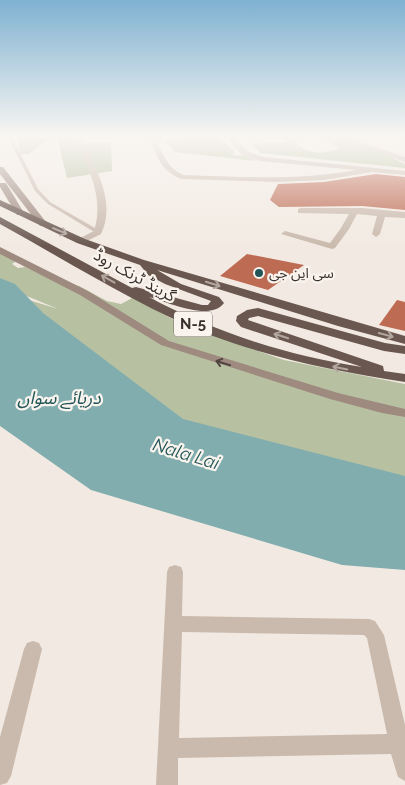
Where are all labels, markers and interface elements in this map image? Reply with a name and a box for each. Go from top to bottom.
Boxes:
one-way arrow [52,227,67,237]
street label: گرینڈ ٹرنک روڈ [91,245,179,306]
place label: سی این جی [269,265,334,282]
marker: سی این جی [253,267,265,279]
one-way arrow [101,273,115,283]
one-way arrow [205,279,221,289]
road number: N-5 [174,312,212,336]
one-way arrow [273,330,289,340]
one-way arrow [377,331,393,341]
one-way arrow [216,357,232,367]
one-way arrow [332,362,348,372]
water label: دریائے سواں [17,387,101,409]
water label: Nala Lai [151,434,223,474]

